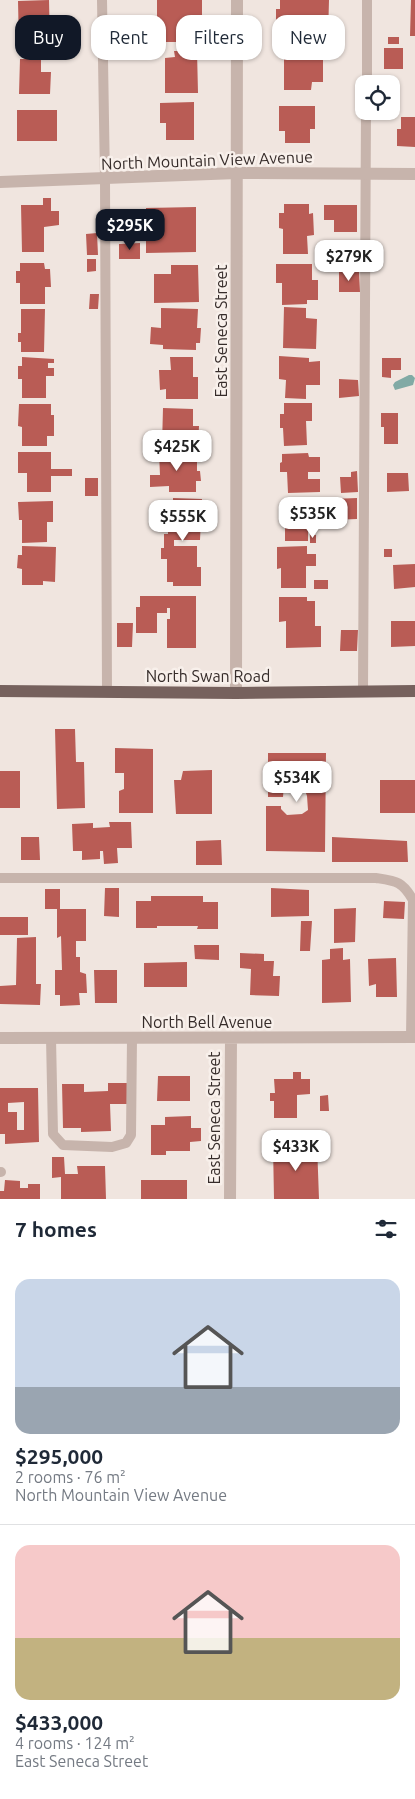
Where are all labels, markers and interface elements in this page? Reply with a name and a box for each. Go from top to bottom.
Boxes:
chip: Buy [15,15,81,60]
chip: Rent [91,15,166,60]
chip: Filters [176,15,262,60]
chip: New [272,15,345,60]
map controls [355,75,400,120]
button: locate [355,75,400,120]
street label: North Mountain View Avenue [101,147,313,173]
pin: $295K [95,208,165,251]
text: $295K [107,216,153,234]
pin: $279K [314,240,384,282]
text: $279K [326,247,372,265]
street label: East Seneca Street [212,264,230,398]
pin: $425K [142,430,212,472]
text: $425K [154,437,200,455]
pin: $535K [278,496,348,539]
pin: $555K [148,500,218,542]
text: $535K [290,504,336,522]
text: $555K [160,507,206,525]
street label: North Swan Road [146,667,270,685]
pin: $534K [262,760,332,803]
text: $534K [274,768,320,786]
street label: North Bell Avenue [142,1013,272,1031]
street label: East Seneca Street [205,1051,223,1185]
pin: $433K [261,1130,331,1172]
text: $433K [273,1137,319,1155]
icon: filters [372,1215,400,1243]
text: 7 homes [15,1217,97,1241]
icon: home [163,1312,253,1402]
text: $295,000 [15,1444,103,1468]
text: 2 rooms · 76 m² [15,1468,126,1486]
text: North Mountain View Avenue [15,1486,227,1504]
icon: home [163,1577,253,1667]
text: $433,000 [15,1710,103,1734]
text: 4 rooms · 124 m² [15,1734,135,1752]
text: East Seneca Street [15,1752,148,1770]

